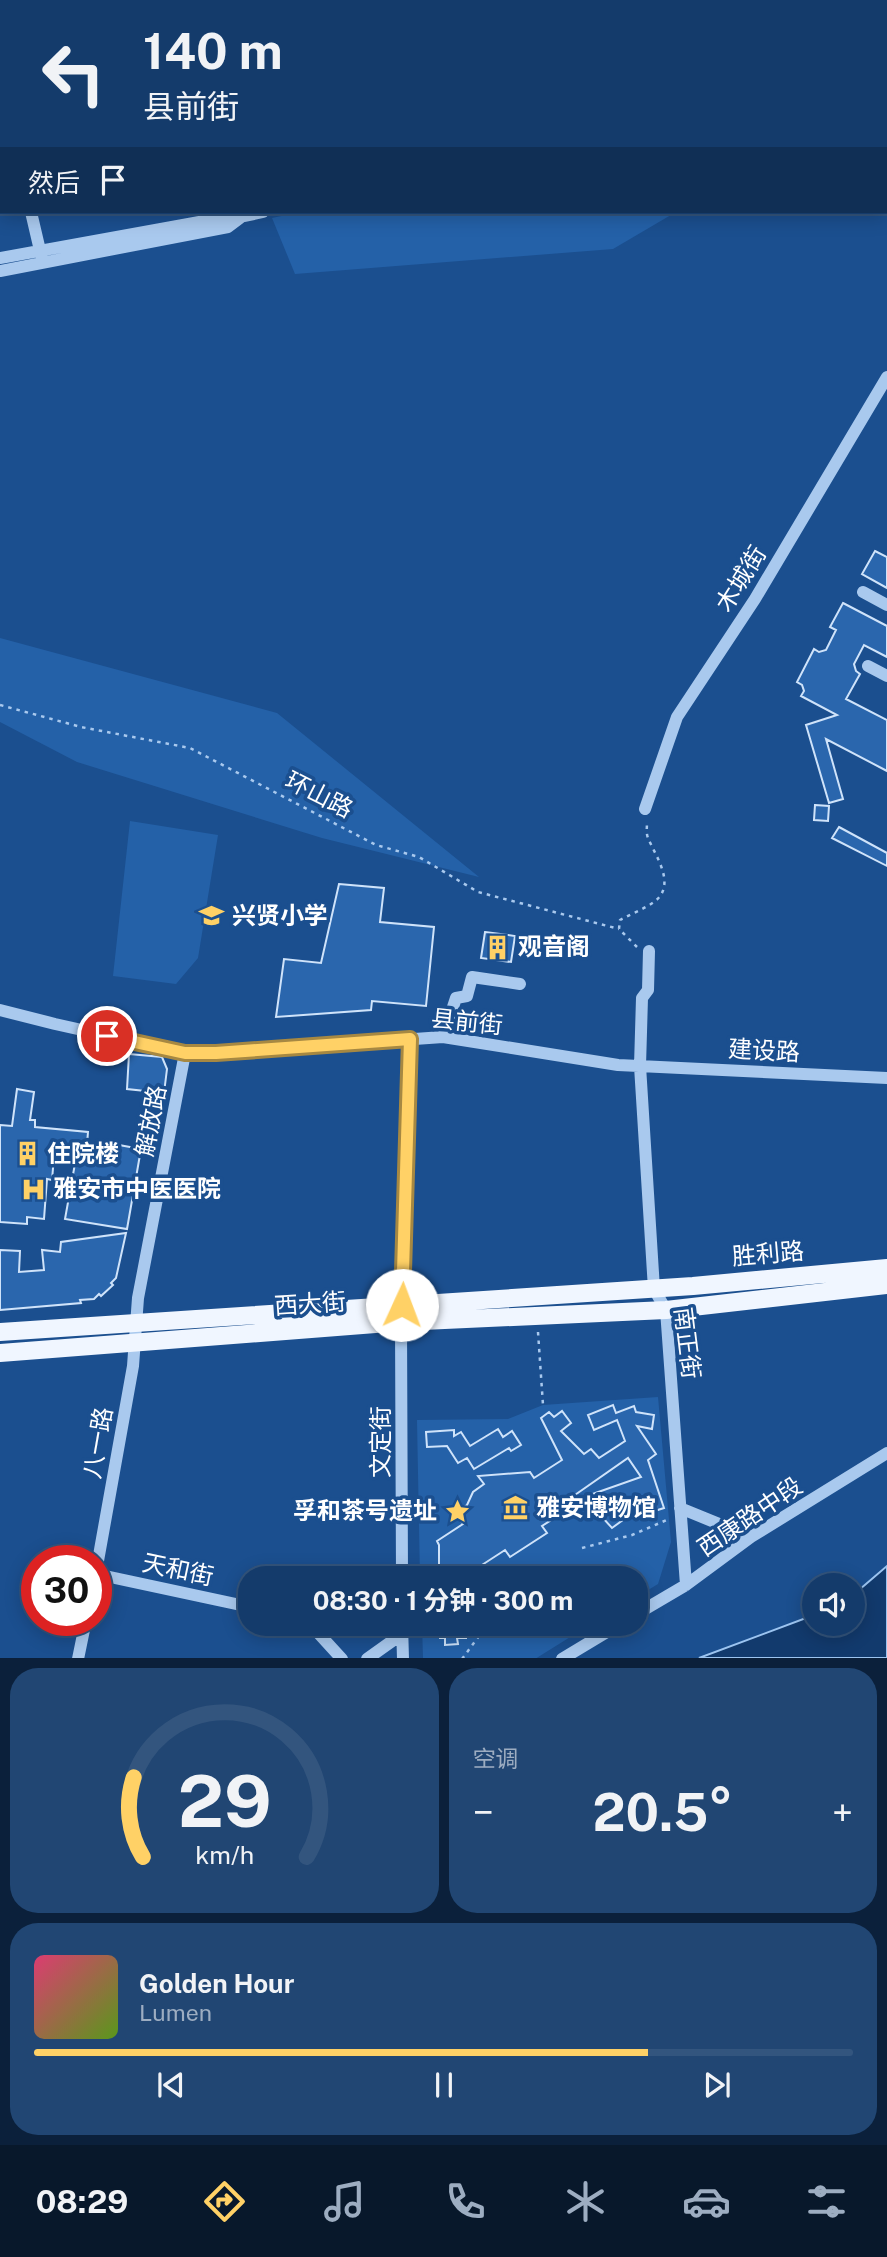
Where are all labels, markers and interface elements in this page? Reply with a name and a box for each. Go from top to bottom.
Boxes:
text: 140 m [143,22,283,80]
icon: left [28,28,119,119]
text: 县前街 [143,88,239,125]
icon: arrive [94,161,132,199]
text: 然后 [28,167,80,198]
street label: 木城街 [709,541,771,616]
street label: 环山路 [281,765,358,823]
place label: 兴贤小学 [232,901,328,929]
school or university icon: 兴贤小学 [198,902,226,930]
place label: 观音阁 [518,932,590,960]
building icon: 观音阁 [484,933,512,961]
street label: 县前街 [430,1003,504,1039]
pin [77,1006,137,1066]
icon: arrive [88,1017,126,1055]
street label: 建设路 [727,1034,801,1066]
street label: 解放路 [129,1083,171,1159]
place label: 住院楼 [47,1139,119,1167]
building icon: 住院楼 [13,1140,41,1168]
place label: 雅安市中医医院 [53,1174,221,1202]
hospital icon: 雅安市中医医院 [19,1175,47,1203]
street label: 胜利路 [731,1236,805,1270]
position arrow [365,1268,439,1342]
street label: 西大街 [273,1287,347,1319]
street label: 南正街 [670,1305,706,1380]
street label: 八一路 [77,1405,117,1481]
street label: 文定街 [366,1406,394,1478]
street label: 西康路中段 [692,1471,807,1561]
place label: 雅安博物馆 [536,1493,656,1521]
museum icon: 雅安博物馆 [502,1494,530,1522]
place label: 孚和茶号遗址 [293,1496,437,1524]
place icon: 孚和茶号遗址 [443,1497,471,1525]
speed limit sign: 30 [21,1545,112,1636]
street label: 天和街 [140,1548,216,1590]
map controls [802,1573,865,1636]
button: sound [802,1573,865,1636]
text: 08:30 · 1 分钟 · 300 m [313,1585,573,1616]
text: 空调 [473,1745,519,1772]
text: 29 [177,1758,271,1843]
text: 20.5° [593,1782,733,1843]
text: − [473,1790,494,1835]
text: + [832,1790,853,1835]
text: km/h [195,1839,254,1869]
text: Golden Hour [139,1968,294,1999]
text: Lumen [139,1999,212,2026]
icon: previous [152,2066,190,2104]
icon: pause [425,2066,463,2104]
icon: next [698,2066,736,2104]
icon: directions [200,2177,249,2226]
icon: music [320,2177,369,2226]
icon: phone [441,2177,490,2226]
icon: climate [561,2177,610,2226]
icon: car [682,2177,731,2226]
icon: filters [802,2177,851,2226]
text: 08:29 [36,2183,128,2220]

